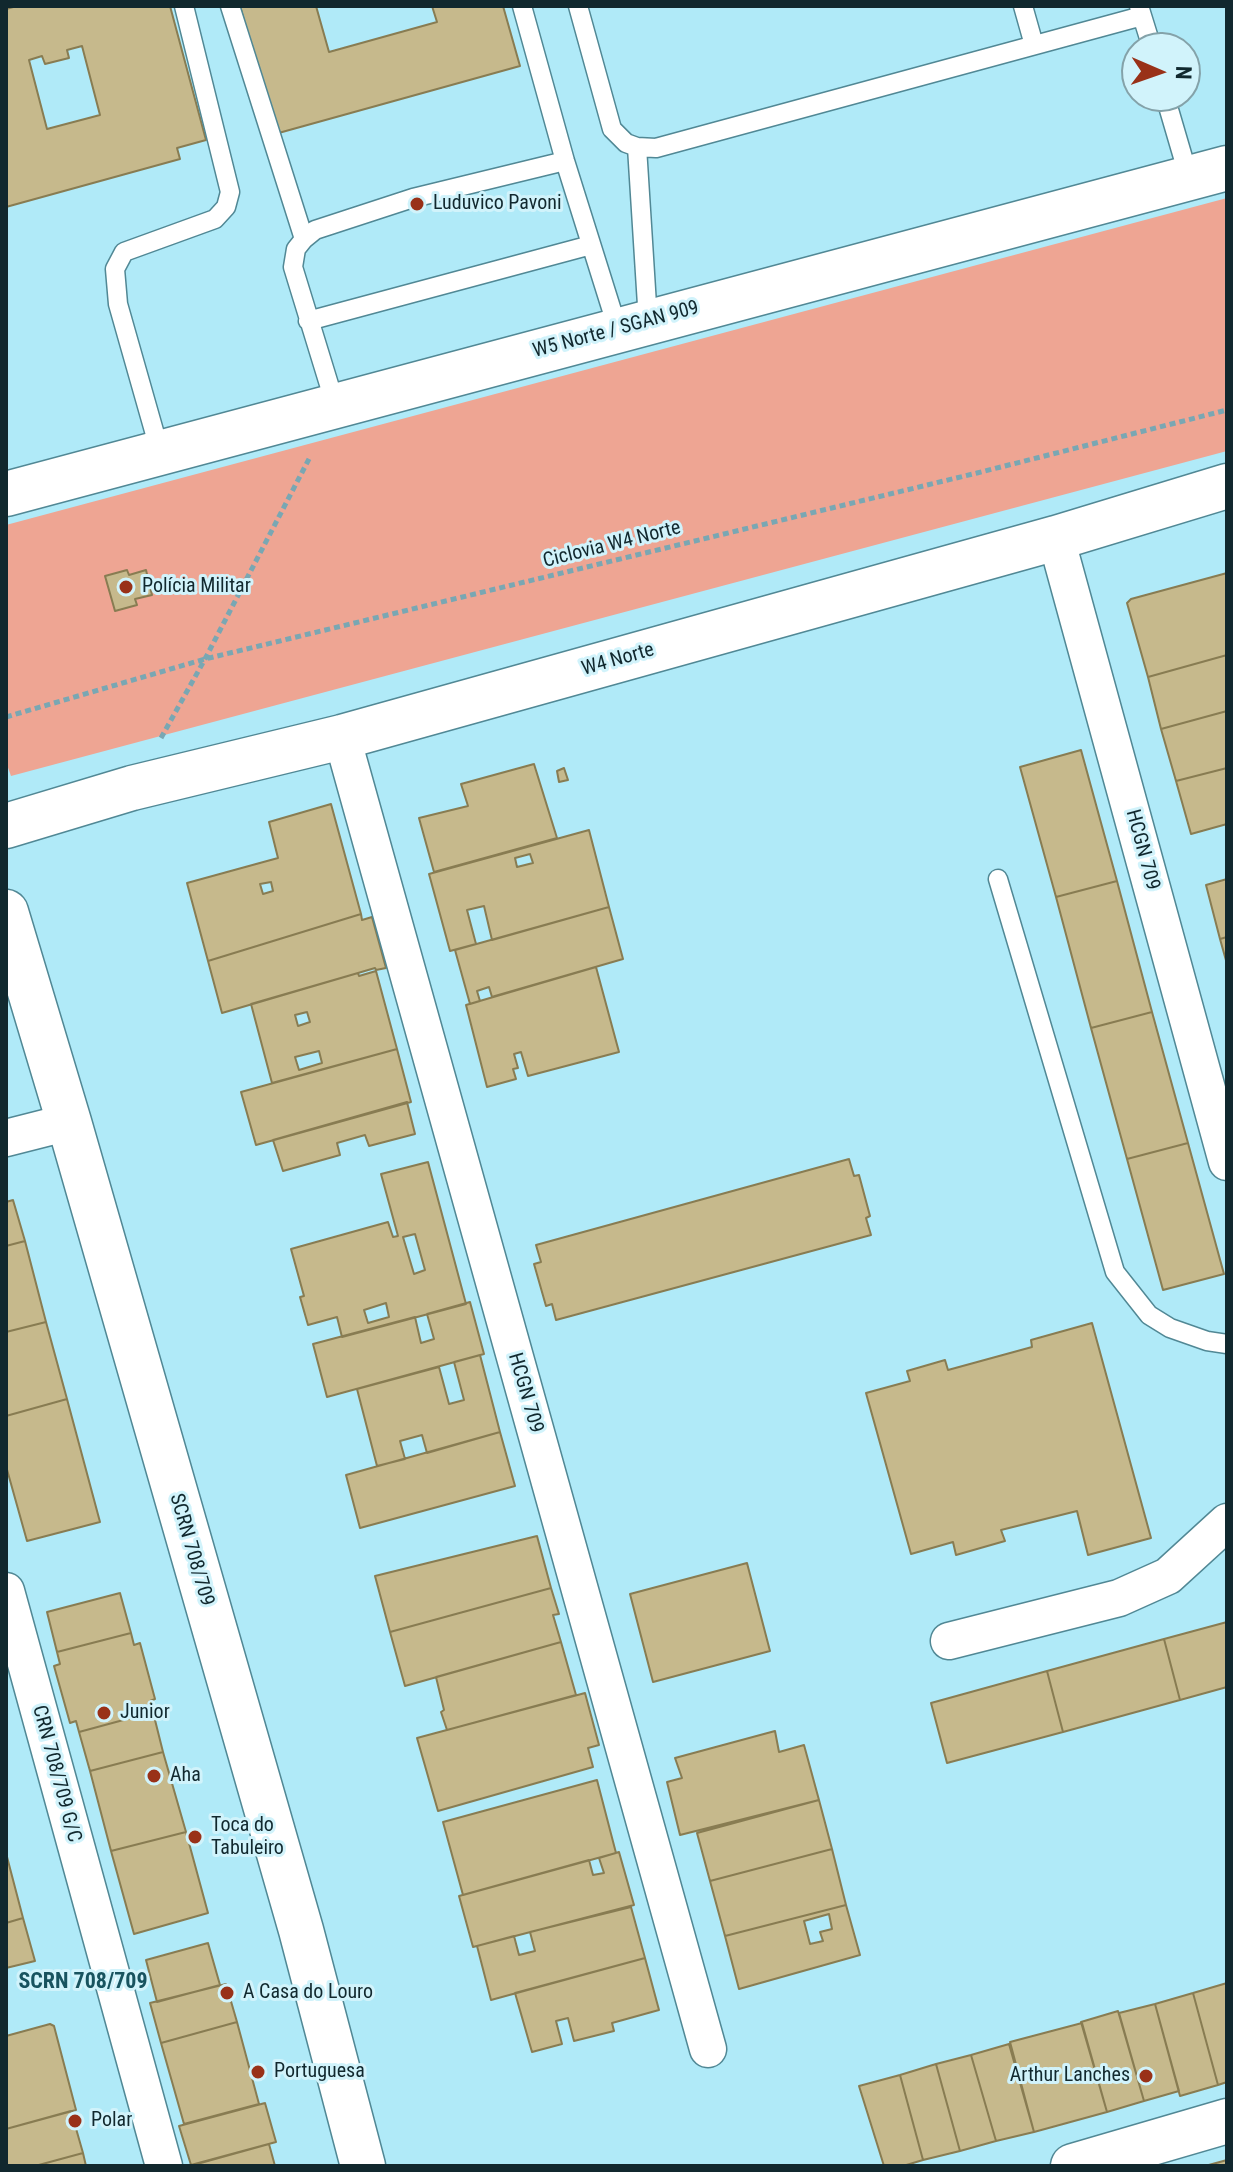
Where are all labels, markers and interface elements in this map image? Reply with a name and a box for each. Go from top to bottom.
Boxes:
north arrow [1121,32,1201,112]
text: N [1171,66,1196,80]
place label: Luduvico Pavoni [433,192,561,216]
marker: Luduvico Pavoni [408,195,426,213]
street label: W5 Norte / SGAN 909 [530,296,702,364]
street label: Ciclovia W4 Norte [541,516,683,574]
place label: Polícia Militar [142,575,251,599]
marker: Polícia Militar [117,578,135,596]
street label: W4 Norte [579,638,657,682]
street label: HCGN 709 [1120,807,1164,893]
street label: HCGN 709 [502,1350,548,1436]
street label: SCRN 708/709 [163,1491,219,1609]
place label: Junior [120,1701,170,1725]
street label: CRN 708/709 G/C [26,1703,86,1845]
marker: Junior [95,1704,113,1722]
place label: Aha [170,1764,201,1788]
marker: Aha [145,1767,163,1785]
place label: Toca do Tabuleiro [211,1814,284,1861]
marker: Toca do Tabuleiro [186,1828,204,1846]
district label: SCRN 708/709 [18,1969,148,1995]
place label: A Casa do Louro [243,1981,373,2005]
marker: A Casa do Louro [218,1984,236,2002]
place label: Portuguesa [274,2060,365,2084]
marker: Portuguesa [249,2063,267,2081]
place label: Arthur Lanches [1010,2064,1130,2088]
marker: Arthur Lanches [1137,2067,1155,2085]
place label: Polar [91,2109,132,2133]
marker: Polar [66,2112,84,2130]

